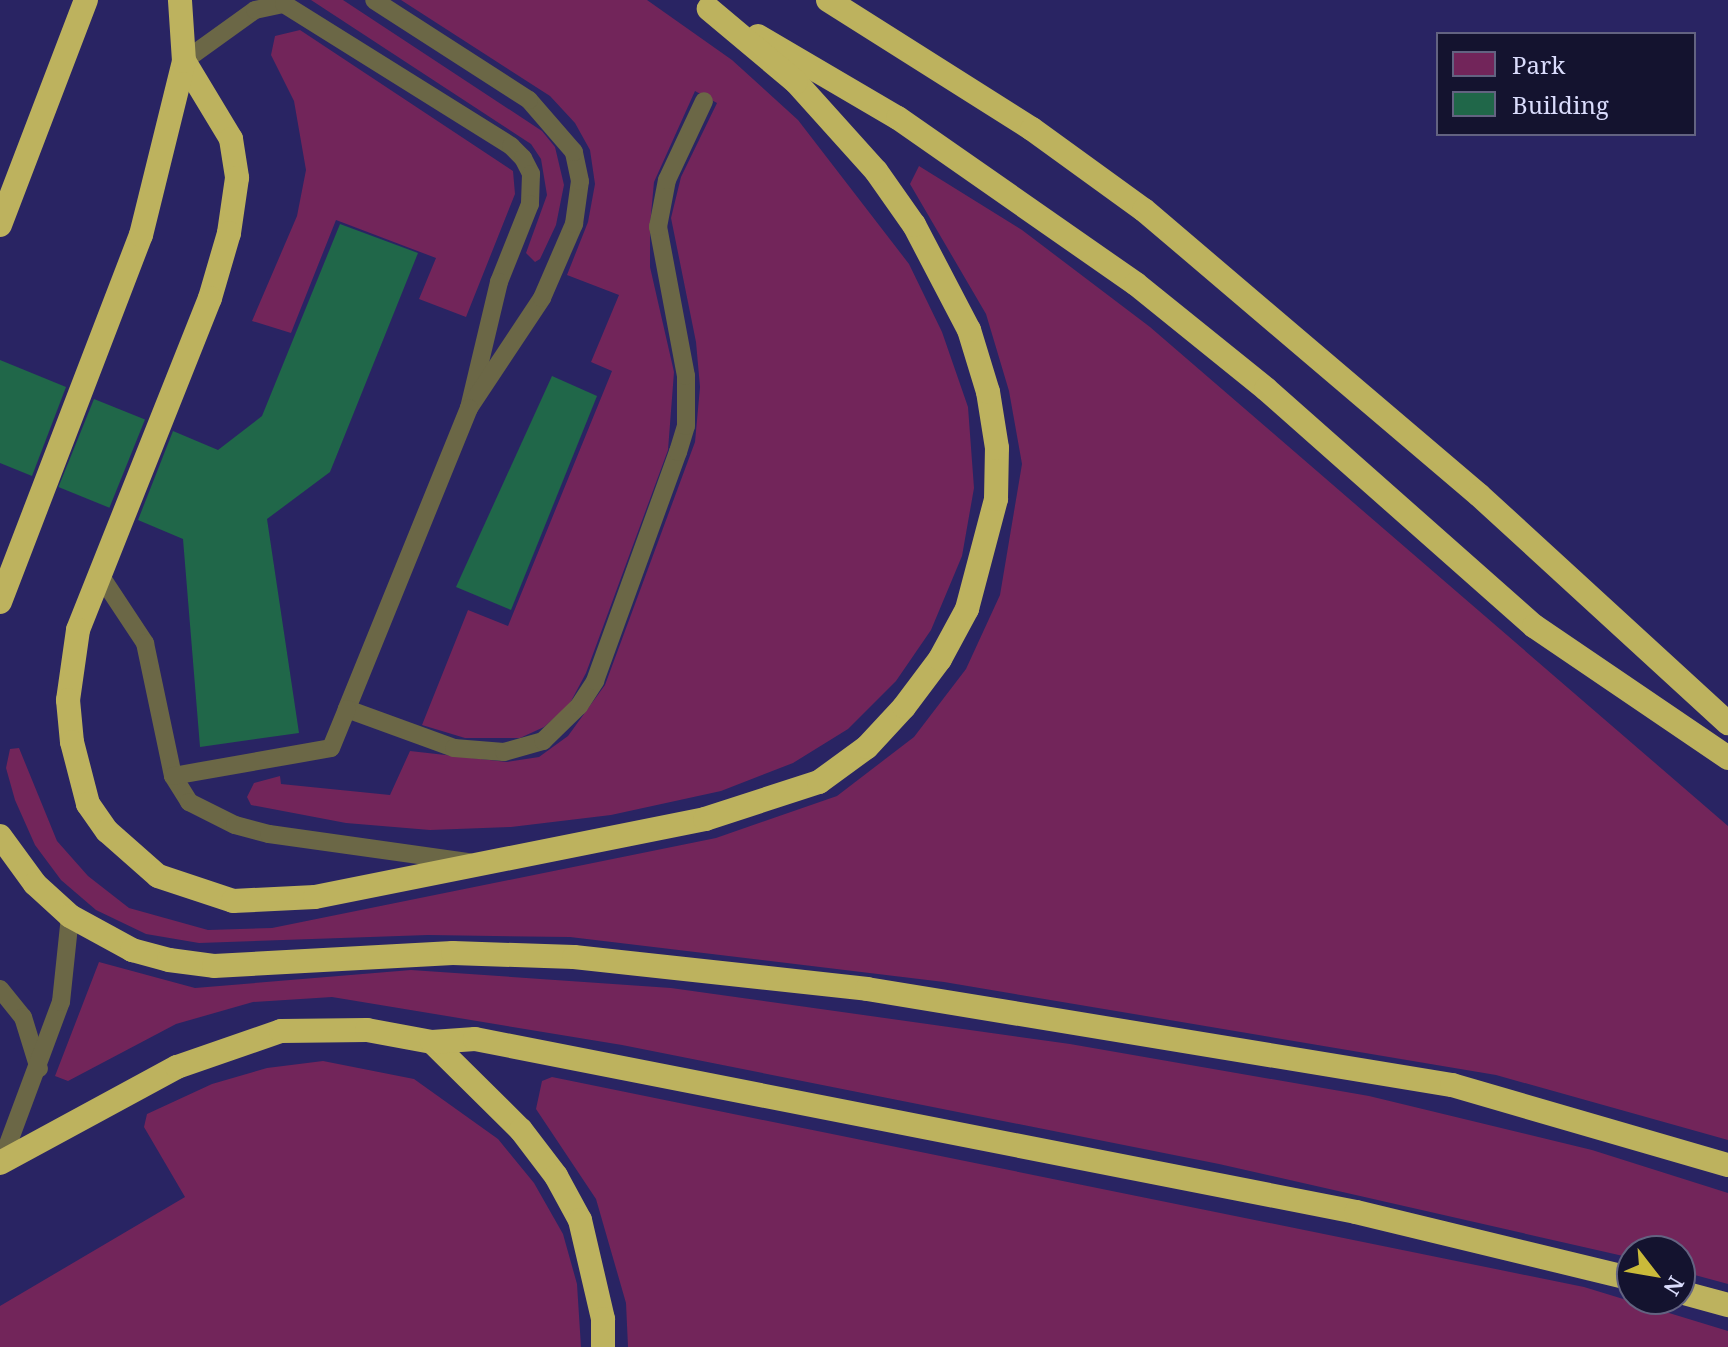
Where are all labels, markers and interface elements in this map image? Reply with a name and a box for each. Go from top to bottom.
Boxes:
legend [1436,32,1696,136]
text: Park [1512,48,1565,81]
text: Building [1512,88,1609,121]
north arrow [1616,1235,1696,1315]
text: N [1658,1271,1692,1301]

